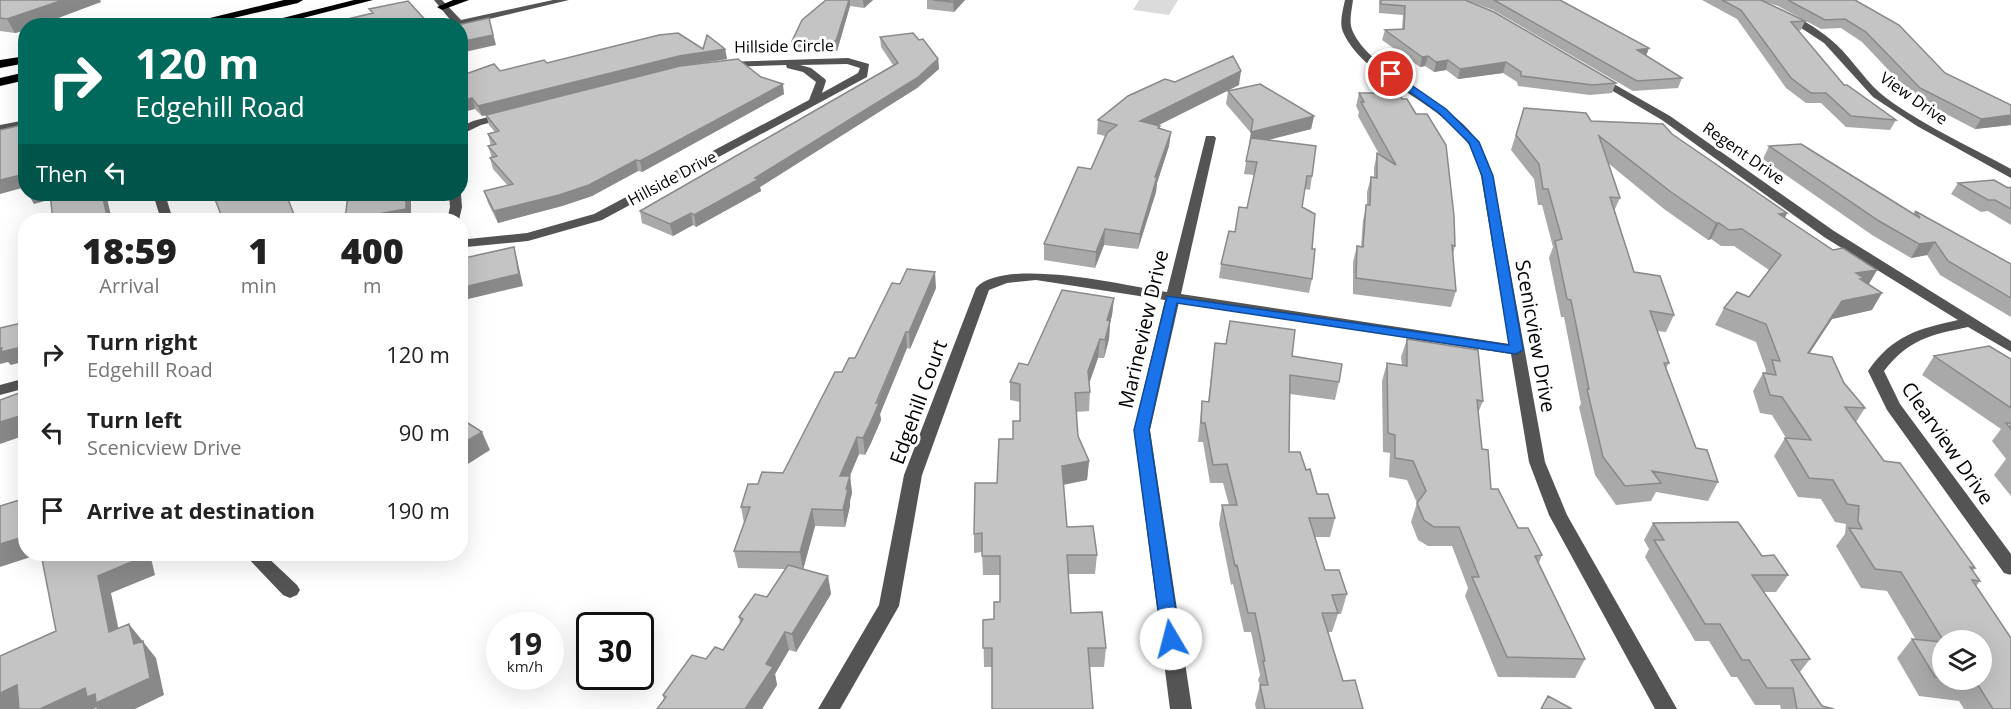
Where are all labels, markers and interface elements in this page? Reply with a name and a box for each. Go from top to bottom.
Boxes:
text: 120 m [135,34,259,91]
street label: Hillside Circle [734,34,834,58]
icon: right [36,42,114,120]
pin [1365,48,1416,99]
icon: arrive [1374,57,1407,90]
street label: View Drive [1876,67,1952,129]
text: Edgehill Road [135,88,305,125]
street label: Regent Drive [1699,117,1789,189]
street label: Hillside Drive [624,145,720,211]
icon: left [99,156,132,189]
text: Then [36,158,87,188]
text: 18:59 [82,226,177,275]
text: 1 [248,226,269,275]
text: 400 [341,226,404,275]
street label: Marineview Drive [1112,247,1174,411]
street label: Scenicview Drive [1509,258,1563,414]
text: Arrival [99,272,160,299]
text: min [241,272,277,299]
text: m [363,272,382,299]
text: Turn right [87,326,198,356]
street label: Edgehill Court [883,336,953,468]
icon: right [36,338,69,371]
text: 120 m [386,339,450,369]
text: Edgehill Road [87,356,213,383]
street label: Clearview Drive [1896,376,2000,510]
text: Turn left [87,404,182,434]
icon: left [36,416,69,449]
text: 90 m [399,417,450,447]
text: Scenicview Drive [87,434,242,461]
icon: arrive [36,494,69,527]
text: Arrive at destination [87,495,315,525]
text: 190 m [386,495,450,525]
position arrow [1139,607,1203,671]
speed limit sign: 30 [576,612,654,690]
text: 19 [508,623,542,664]
map controls [1932,630,1992,690]
button: layers [1932,630,1992,690]
text: km/h [507,656,543,676]

